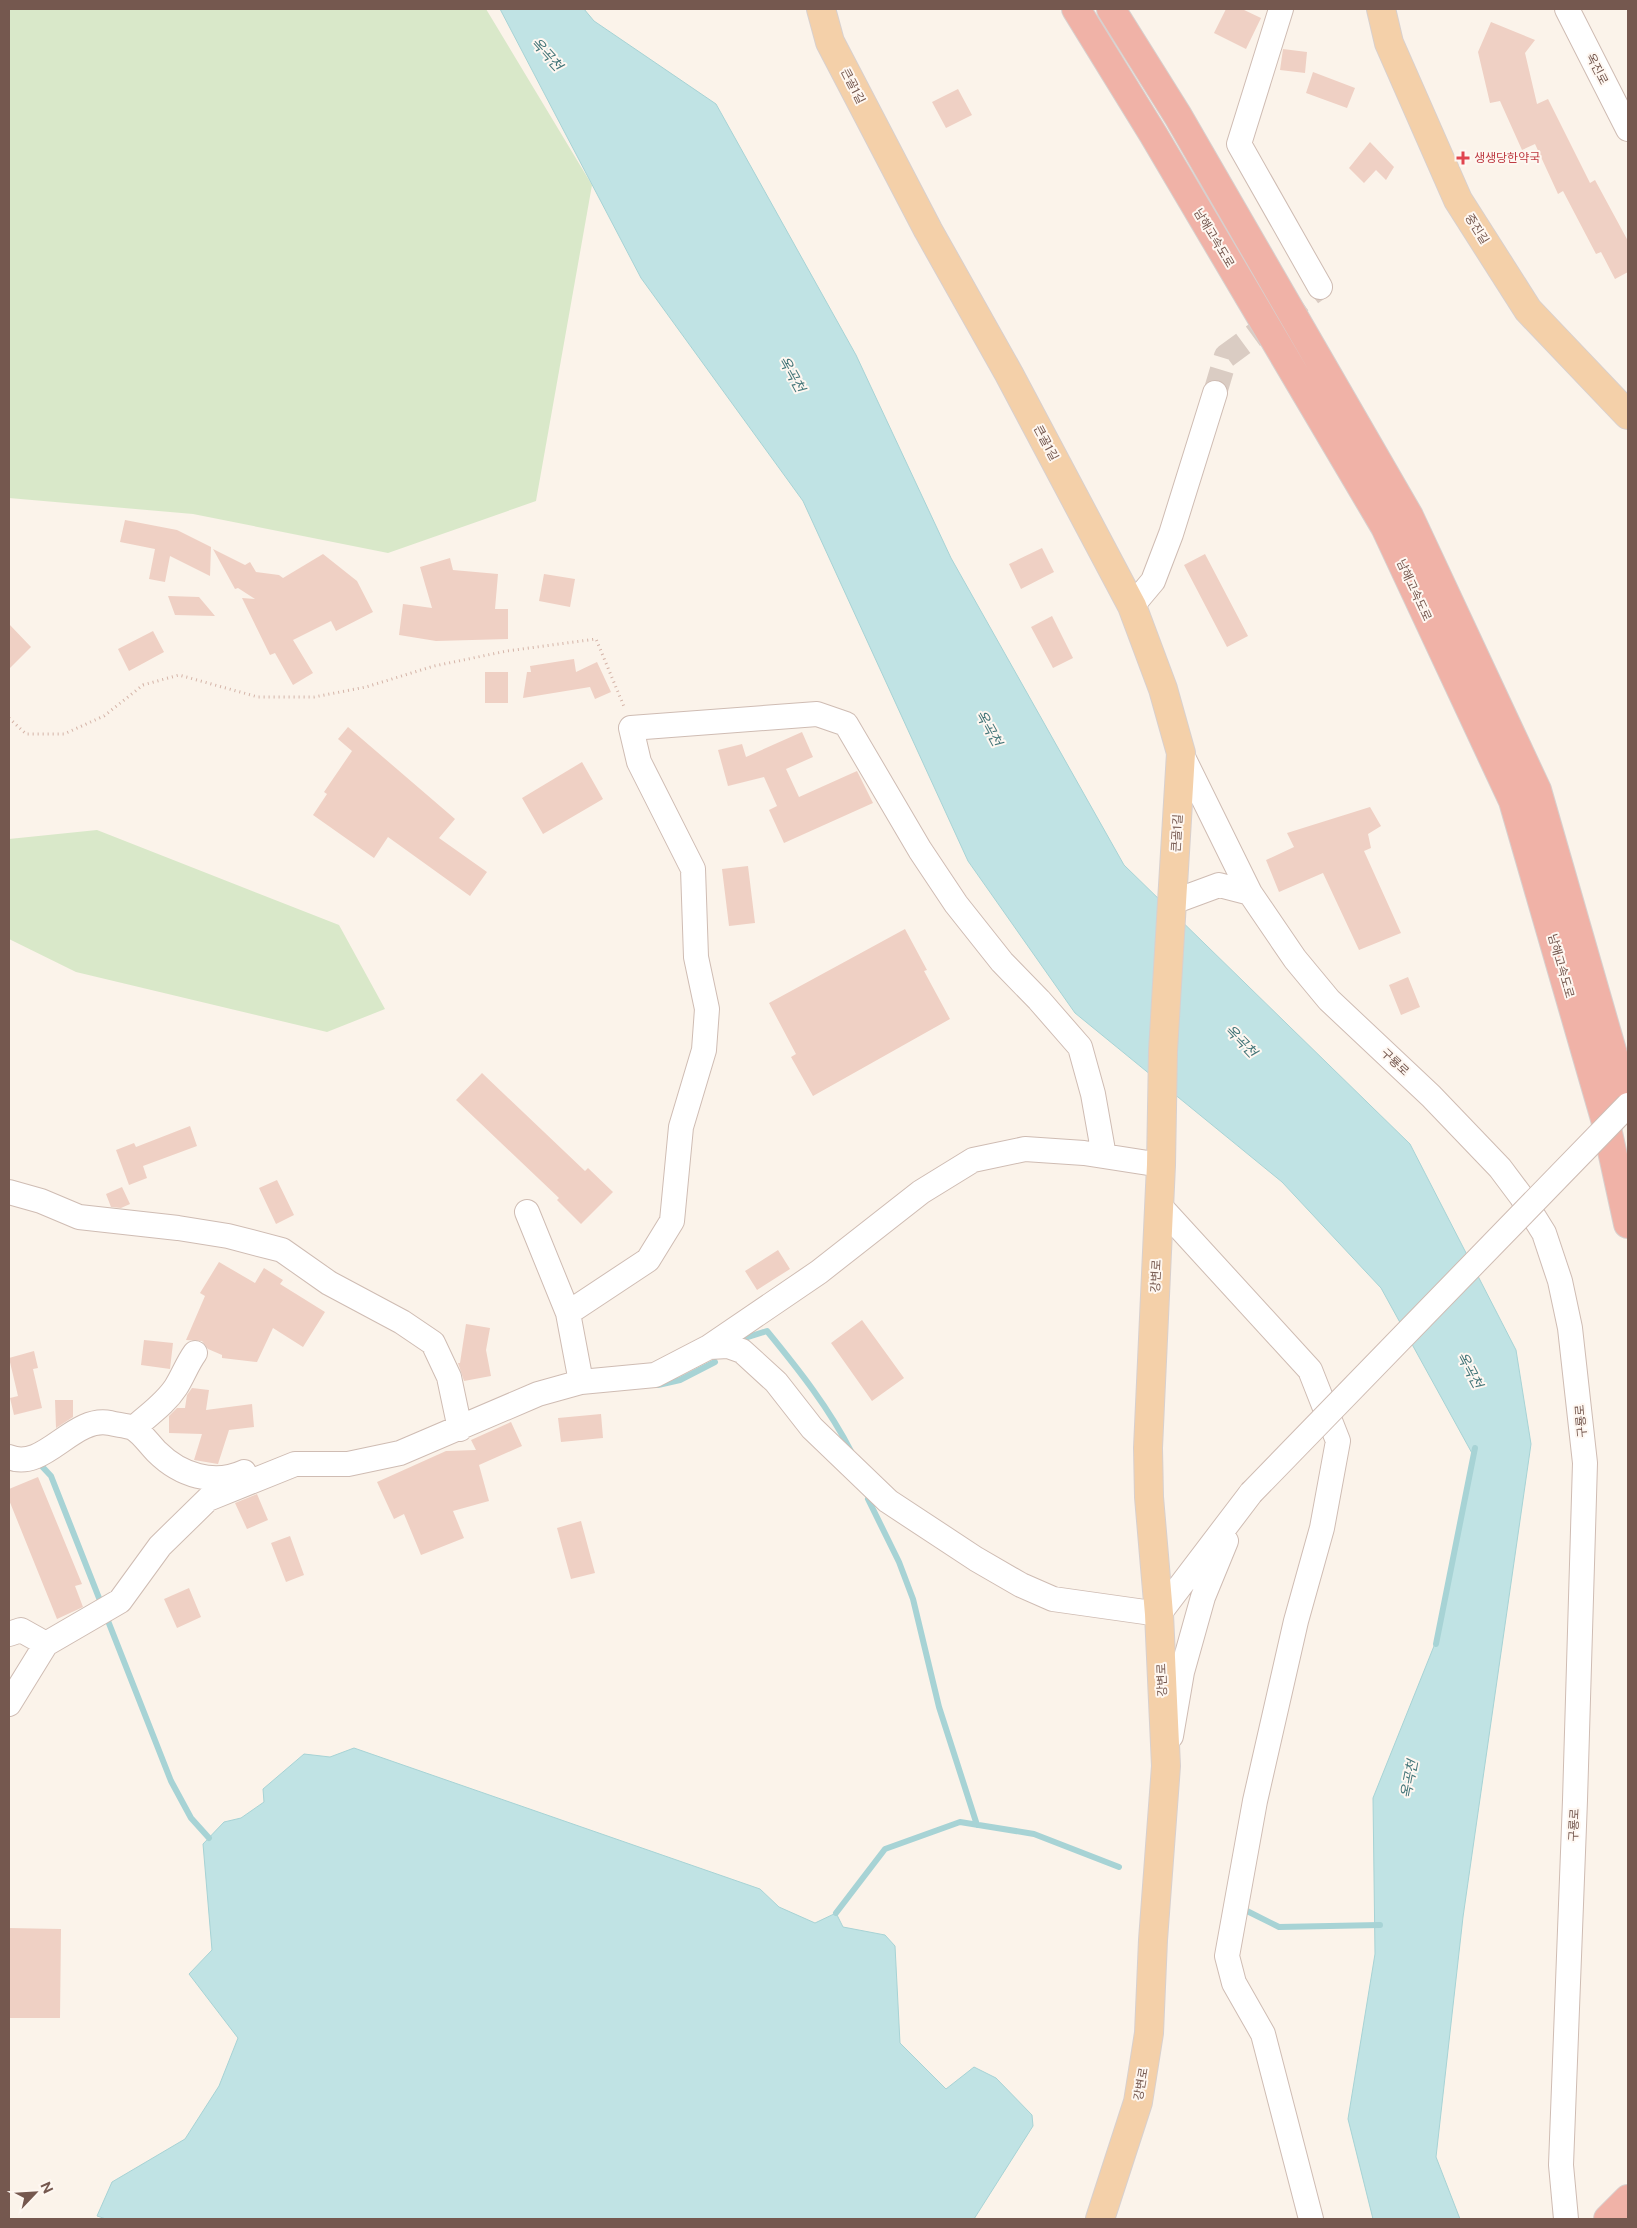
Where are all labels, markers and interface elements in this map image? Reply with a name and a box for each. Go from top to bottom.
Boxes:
water label: 옥곡천 [528,34,567,75]
street label: 옥진로 [1583,51,1611,87]
street label: 큰골1길 [838,66,868,106]
marker: 생생당한약국 [1456,151,1470,165]
place label: 생생당한약국 [1474,151,1540,165]
street label: 남해고속도로 [1191,206,1237,270]
street label: 중진길 [1462,211,1492,247]
water label: 옥곡천 [776,353,809,396]
street label: 큰골1길 [1031,423,1061,463]
street label: 남해고속도로 [1394,557,1434,623]
water label: 옥곡천 [973,707,1006,750]
street label: 큰골1길 [1169,814,1185,852]
street label: 남해고속도로 [1545,932,1577,1000]
water label: 옥곡천 [1222,1022,1261,1061]
street label: 구룡로 [1378,1046,1412,1078]
street label: 강변로 [1148,1259,1164,1293]
water label: 옥곡천 [1454,1349,1487,1392]
street label: 구룡로 [1573,1404,1589,1438]
street label: 강변로 [1154,1663,1170,1697]
water label: 옥곡천 [1397,1757,1421,1799]
street label: 구룡로 [1566,1808,1582,1842]
street label: 강변로 [1131,2066,1151,2102]
north arrow [10,2168,60,2218]
text: N [37,2179,56,2196]

